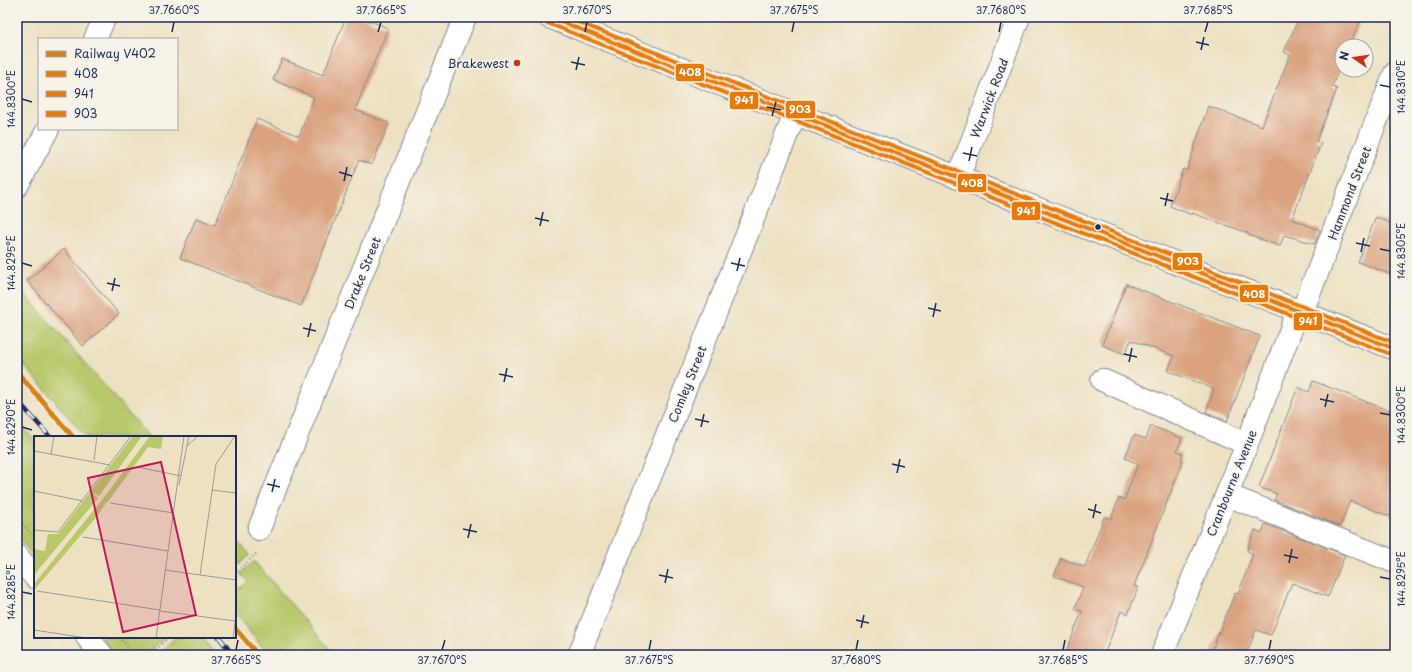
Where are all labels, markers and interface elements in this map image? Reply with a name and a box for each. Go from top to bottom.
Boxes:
text: 37.7660°S [148,2,200,17]
text: 37.7665°S [356,2,406,17]
text: 37.7670°S [562,2,612,17]
text: 37.7675°S [770,2,818,17]
text: 37.7680°S [976,2,1026,17]
text: 37.7685°S [1183,2,1233,17]
legend [38,38,178,130]
north arrow [1334,38,1374,78]
text: Railway V402 [74,44,156,62]
text: N [1335,49,1353,62]
place label: Brakewest [447,54,509,72]
street label: Warwick Road [966,55,1013,140]
marker: Brakewest [512,58,522,68]
text: 144.8310°E [1393,60,1408,114]
line badge: 408 [675,63,705,82]
text: 408 [679,63,701,80]
text: 408 [74,64,98,82]
text: 144.8300°E [3,70,18,128]
text: 941 [74,84,94,102]
line badge: 941 [729,91,759,110]
text: 941 [735,91,754,108]
line badge: 903 [785,100,816,119]
text: 903 [789,100,811,117]
text: 903 [74,104,98,122]
street label: Hammond Street [1323,143,1375,242]
line badge: 408 [957,173,987,193]
text: 408 [961,174,983,191]
line badge: 941 [1011,201,1041,221]
text: 941 [1017,202,1036,219]
unlabelled marker [1093,222,1103,232]
text: 144.8305°E [1393,223,1408,279]
street label: Drake Street [339,234,385,312]
text: 144.8295°E [3,235,18,291]
line badge: 903 [1172,252,1203,271]
text: 903 [1177,252,1199,269]
line badge: 408 [1239,284,1269,303]
text: 408 [1243,285,1265,302]
line badge: 941 [1293,312,1323,331]
text: 941 [1299,312,1318,329]
street label: Comley Street [663,343,711,425]
text: 144.8300°E [1393,386,1408,444]
text: 144.8290°E [3,399,18,455]
street label: Cranbourne Avenue [1201,427,1261,539]
inset map [34,436,236,638]
text: 144.8295°E [1393,551,1408,607]
text: 144.8285°E [3,564,18,620]
text: 37.7665°S [211,652,261,667]
text: 37.7670°S [417,652,467,667]
text: 37.7675°S [625,652,673,667]
text: 37.7680°S [831,652,881,667]
text: 37.7685°S [1038,652,1088,667]
text: 37.7690°S [1244,652,1294,667]

